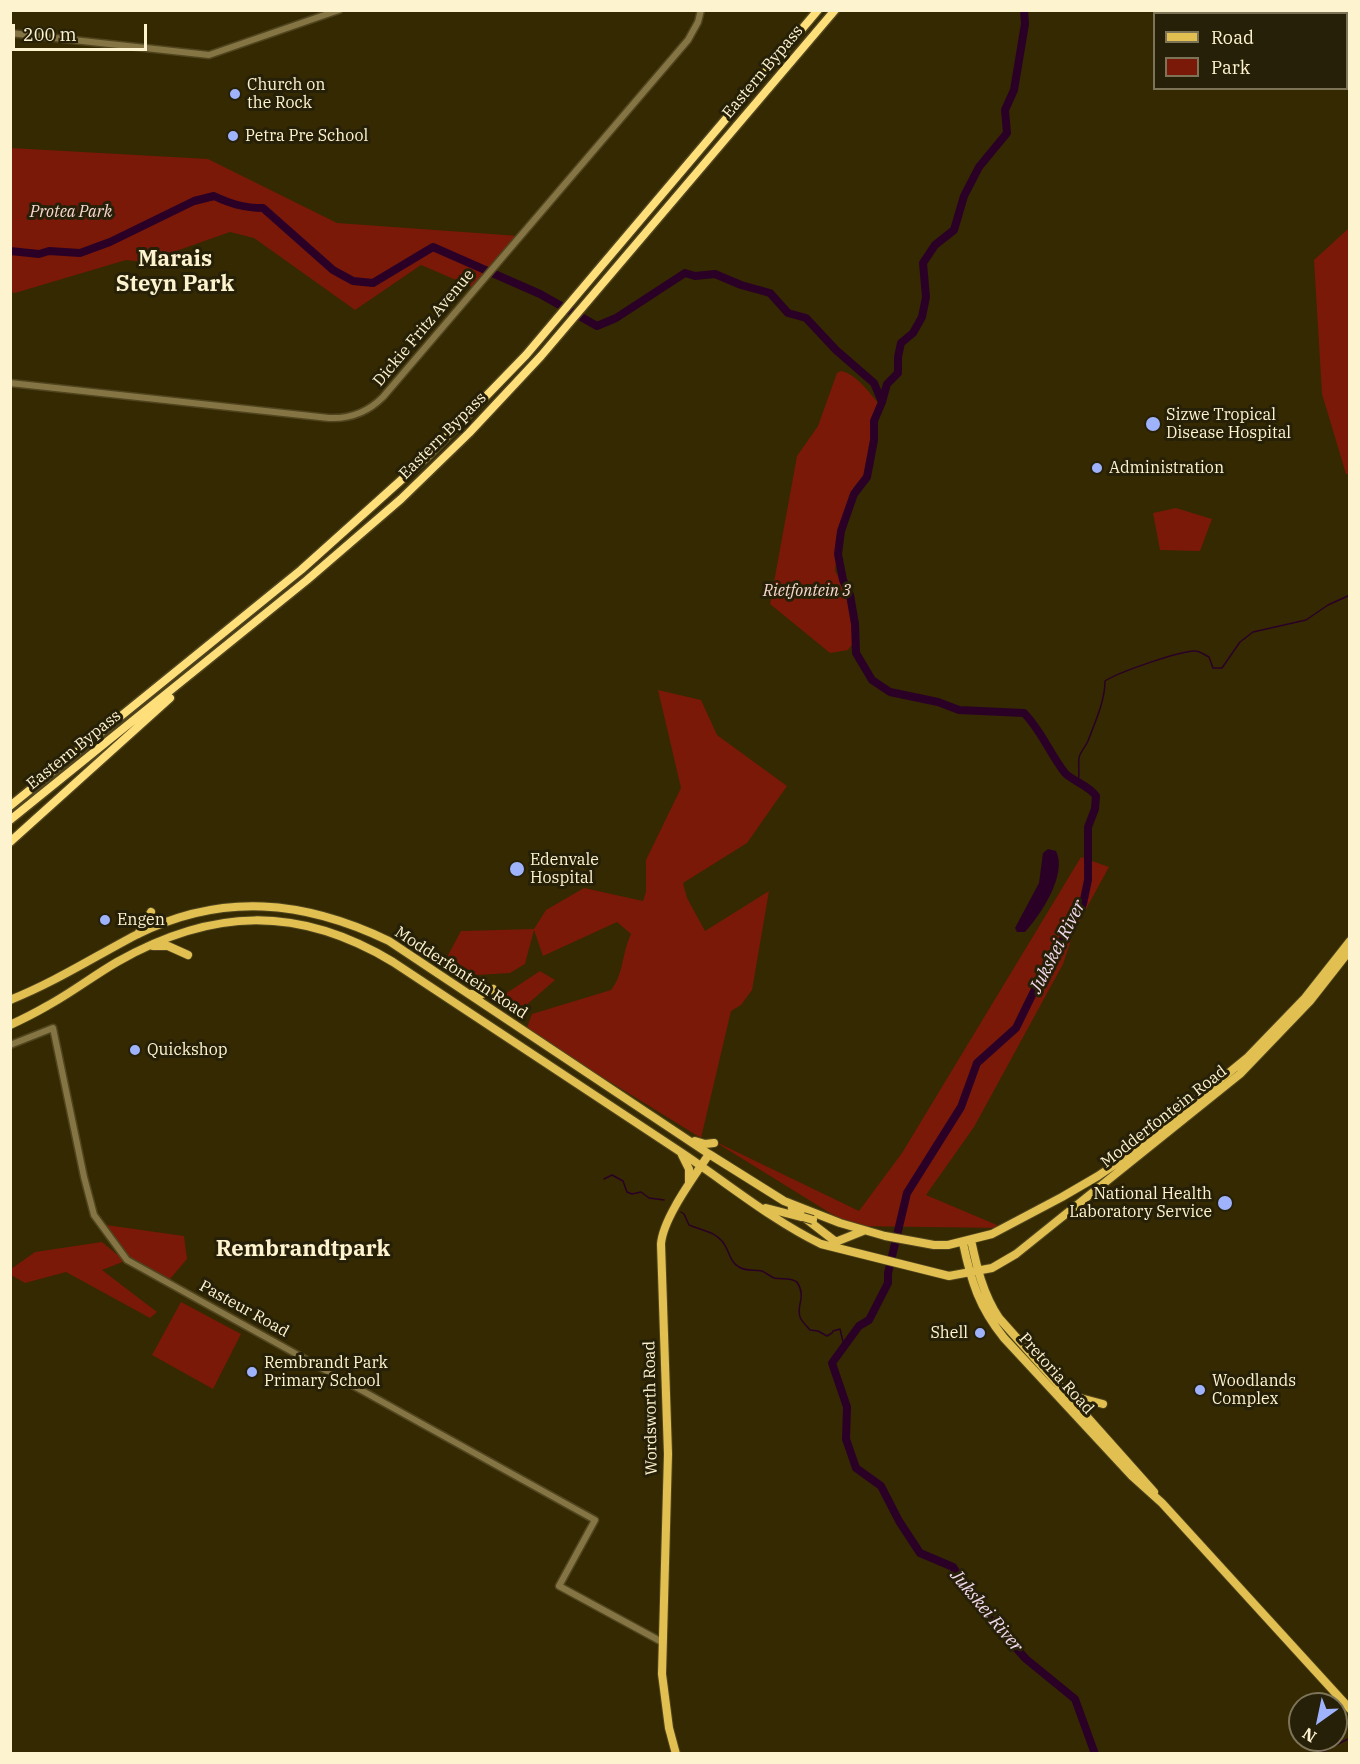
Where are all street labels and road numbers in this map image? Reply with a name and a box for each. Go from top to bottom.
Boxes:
street label: Eastern Bypass [719,22,807,122]
street label: Dickie Fritz Avenue [369,266,479,390]
street label: Eastern Bypass [395,388,491,484]
street label: Eastern Bypass [23,706,125,794]
street label: Modderfontein Road [391,923,531,1023]
street label: Modderfontein Road [1097,1062,1231,1172]
street label: Pasteur Road [196,1277,292,1341]
street label: Pretoria Road [1014,1329,1098,1419]
street label: Wordsworth Road [640,1341,662,1475]

